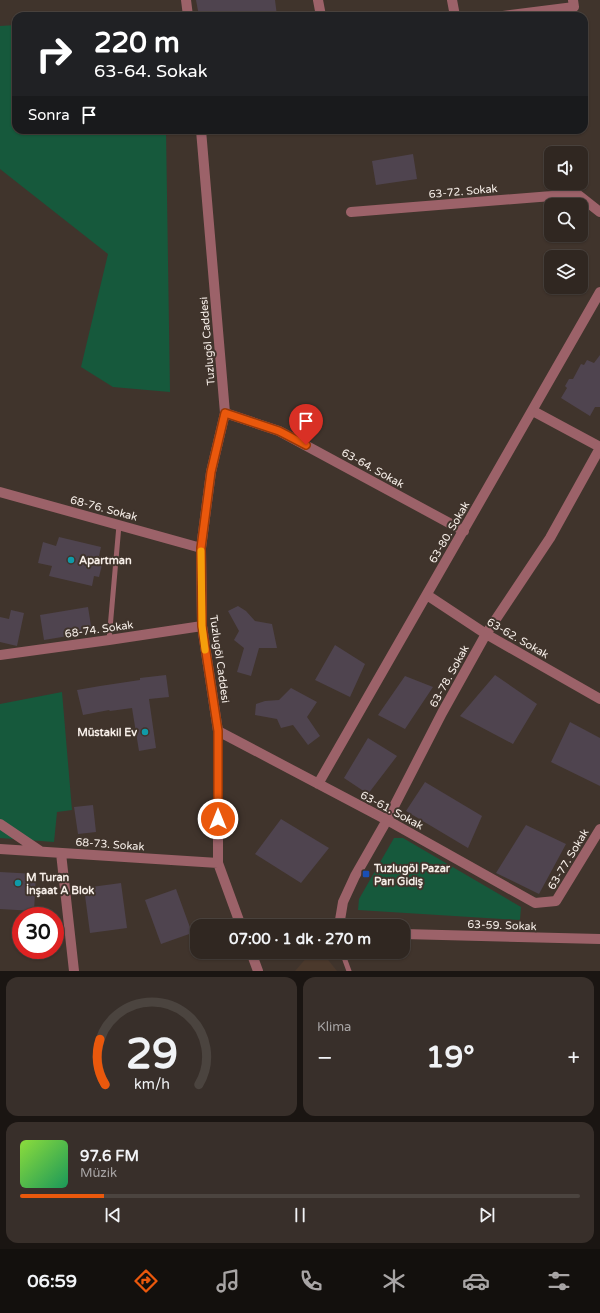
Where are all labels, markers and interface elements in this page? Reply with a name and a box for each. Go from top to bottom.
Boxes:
text: 220 m [94,26,180,60]
icon: right [28,28,80,80]
text: 63-64. Sokak [94,60,208,82]
icon: arrive [78,104,100,126]
text: Sonra [28,106,70,124]
map controls [544,146,588,294]
button: sound [544,146,588,190]
street label: 63-72. Sokak [428,182,498,201]
button: search [544,198,588,242]
button: layers [544,250,588,294]
street label: Tuzlugöl Caddesi [197,296,218,386]
pin [289,404,323,445]
icon: arrive [295,410,317,432]
street label: 63-64. Sokak [339,446,406,491]
street label: 68-76. Sokak [69,493,139,524]
street label: 63-80. Sokak [426,499,472,566]
place label: Apartman [79,554,132,568]
marker: Apartman [66,555,76,565]
street label: Tuzlugöl Caddesi [207,614,232,704]
street label: 63-62. Sokak [484,615,551,661]
street label: 68-74. Sokak [64,618,134,641]
street label: 63-78. Sokak [427,643,472,710]
place label: Müstakil Ev [77,726,137,739]
marker: Müstakil Ev [140,727,150,737]
street label: 63-61. Sokak [358,788,425,832]
position arrow [197,798,239,840]
street label: 63-77. Sokak [545,827,592,892]
street label: 68-73. Sokak [75,836,145,853]
place label: Tuzlugöl Pazar Parı Gidiş [373,862,451,889]
marker: Tuzlugöl Pazar Parı Gidiş [361,869,371,879]
place label: M Turan İnşaat A Blok [26,871,94,898]
marker: M Turan İnşaat A Blok [13,878,23,888]
speed limit sign: 30 [12,907,64,959]
street label: 63-59. Sokak [467,918,537,933]
text: 07:00 · 1 dk · 270 m [229,930,371,948]
text: Klima [317,1019,351,1035]
text: 29 [125,1029,178,1079]
text: 19° [426,1039,475,1076]
text: − [317,1045,333,1071]
text: + [568,1045,580,1071]
text: km/h [134,1075,169,1092]
text: 97.6 FM [80,1147,139,1165]
text: Müzik [80,1165,117,1181]
icon: previous [102,1204,124,1226]
icon: pause [289,1204,311,1226]
icon: next [476,1204,498,1226]
icon: directions [132,1267,160,1295]
icon: music [214,1267,242,1295]
icon: phone [297,1267,325,1295]
icon: climate [380,1267,408,1295]
icon: car [462,1267,490,1295]
icon: filters [545,1267,573,1295]
text: 06:59 [27,1270,77,1292]

